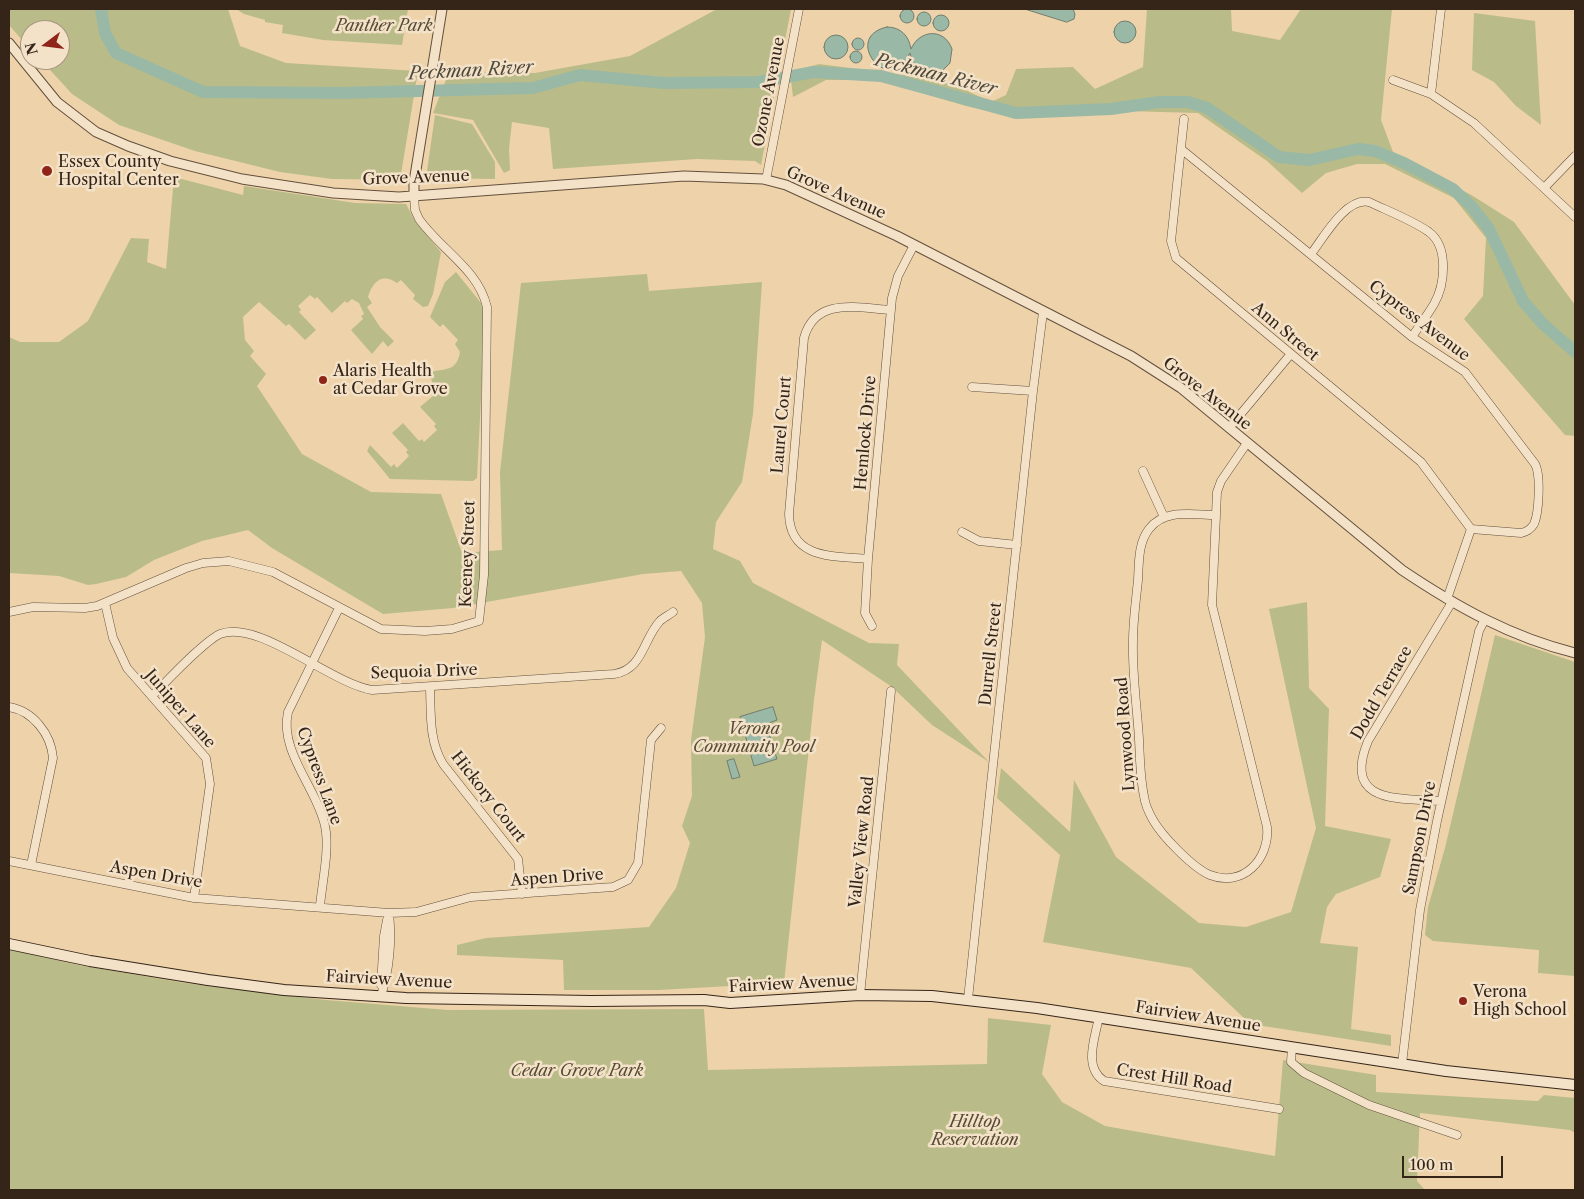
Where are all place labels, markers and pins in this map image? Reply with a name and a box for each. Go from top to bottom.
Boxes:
place label: Essex County Hospital Center [58,152,179,190]
marker: Essex County Hospital Center [40,164,54,178]
place label: Alaris Health at Cedar Grove [333,361,448,399]
marker: Alaris Health at Cedar Grove [317,374,329,386]
place label: Verona High School [1473,982,1567,1020]
marker: Verona High School [1457,995,1469,1007]

